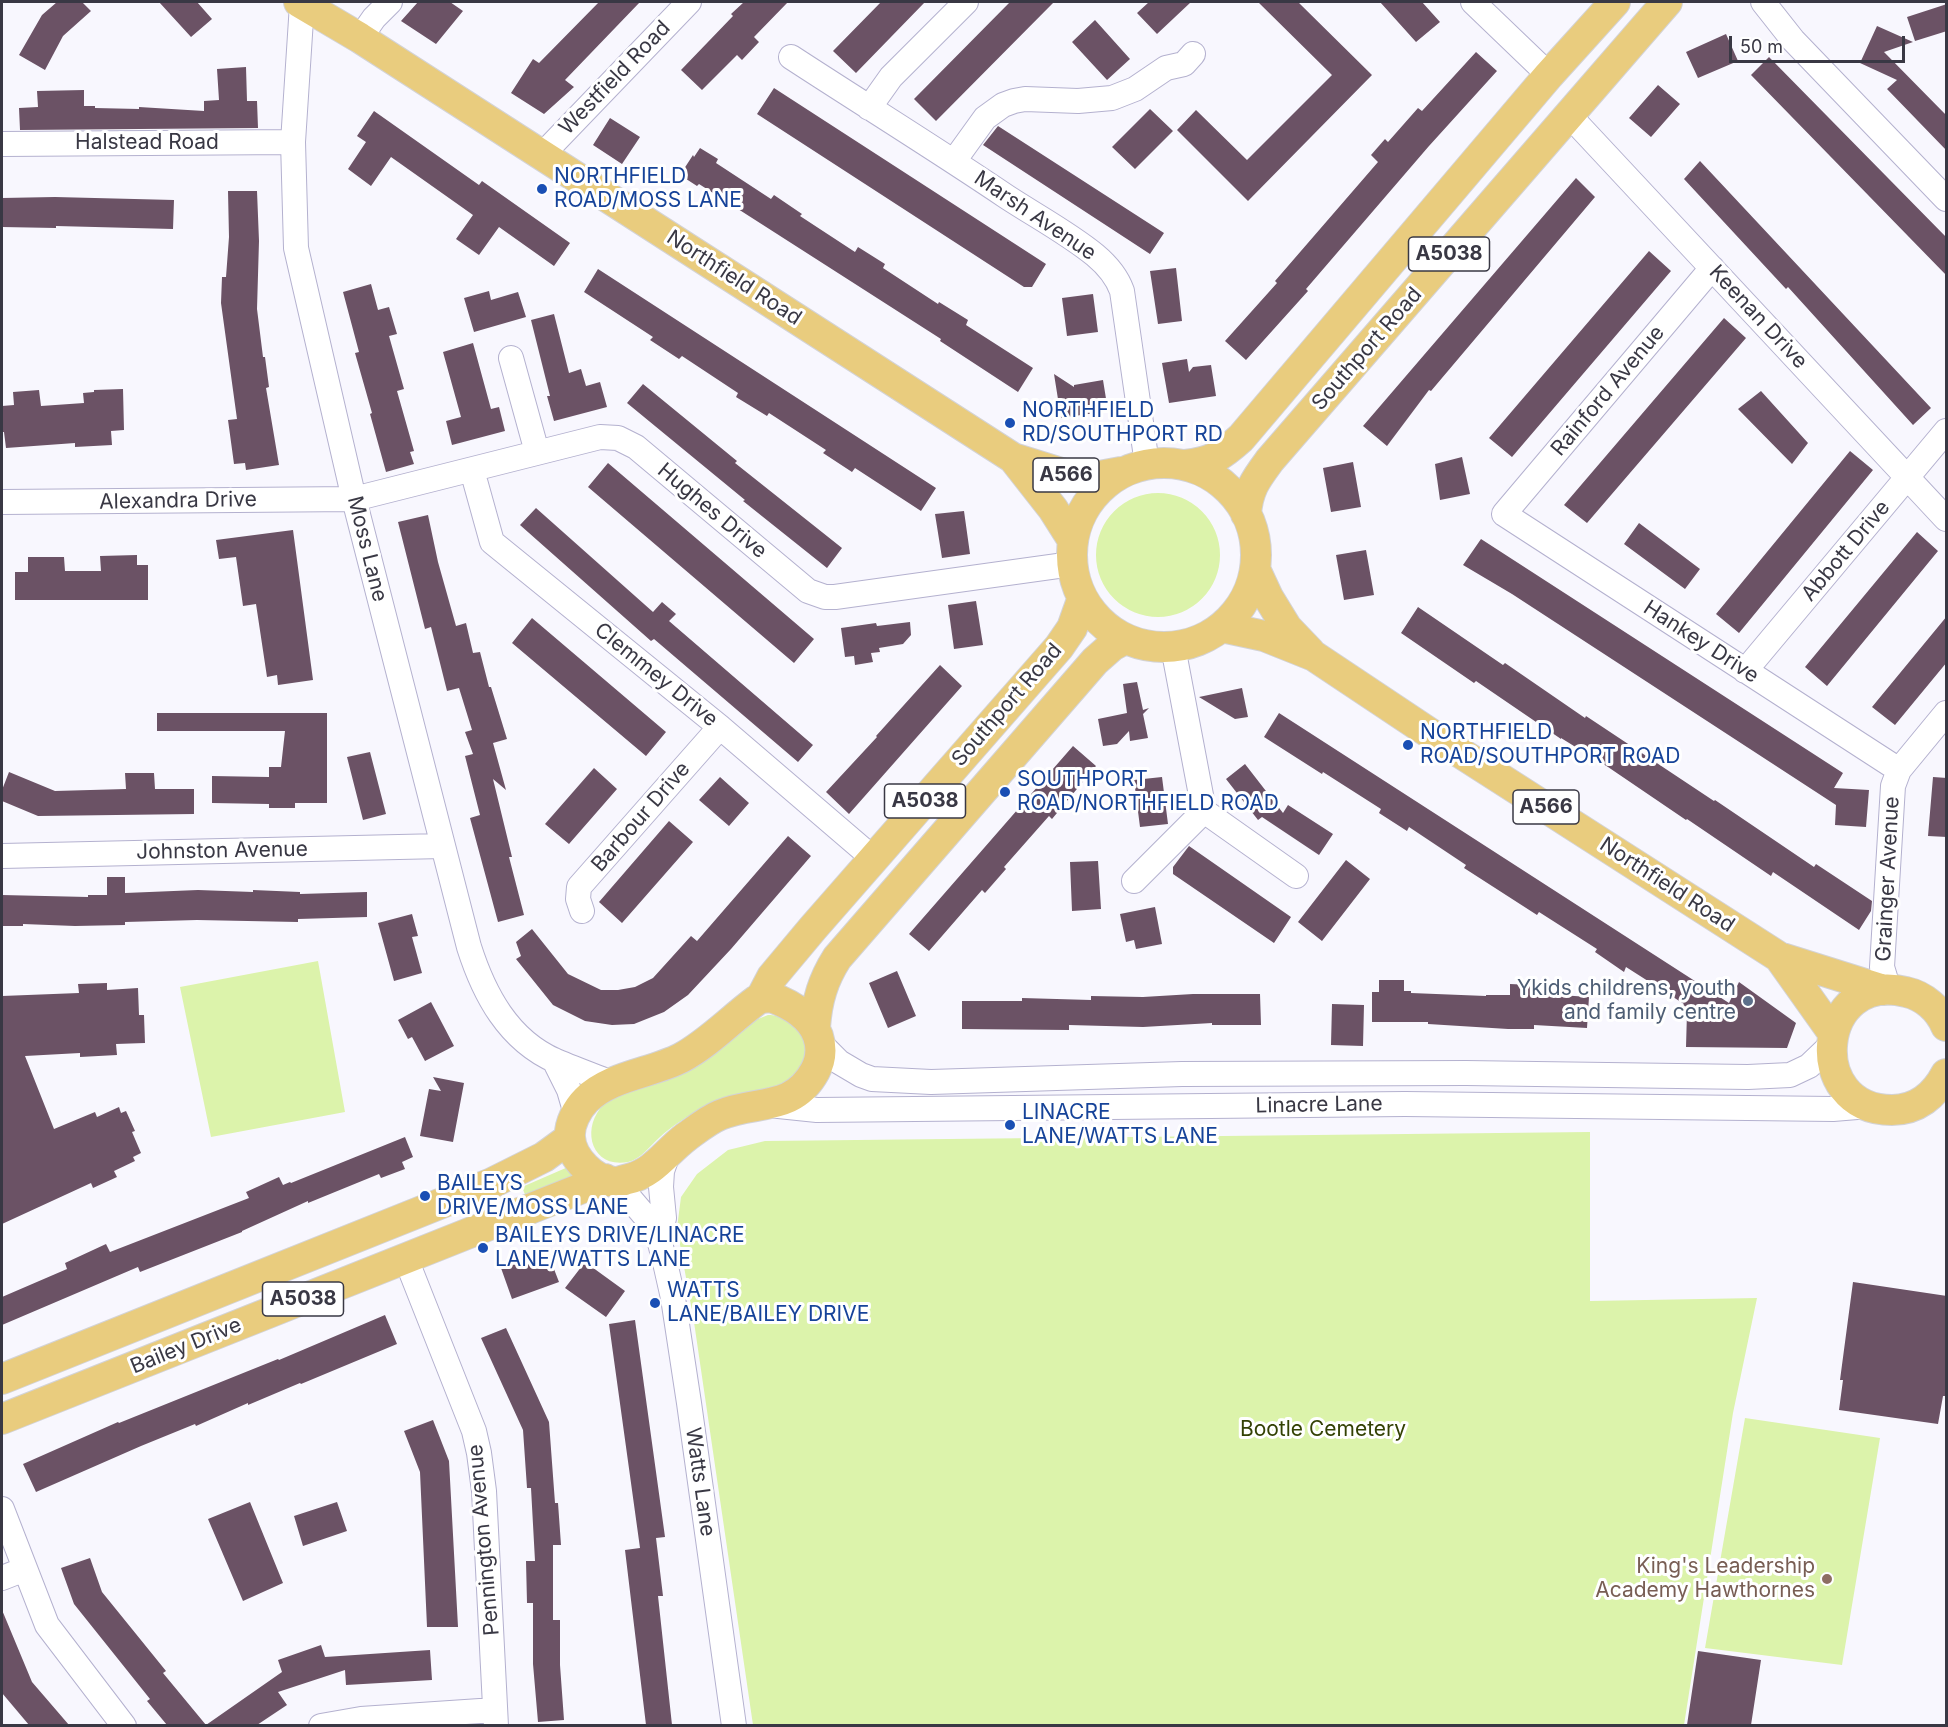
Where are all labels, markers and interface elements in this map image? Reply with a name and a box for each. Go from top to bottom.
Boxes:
street label: Westfield Road [554,16,676,140]
scale bar [1732,24,1908,62]
text: 50 m [1740,36,1783,57]
street label: Halstead Road [75,130,219,156]
place label: NORTHFIELD ROAD/MOSS LANE [554,164,742,214]
street label: Marsh Avenue [969,166,1101,266]
marker: NORTHFIELD ROAD/MOSS LANE [535,182,549,196]
street label: Northfield Road [662,225,806,331]
road number: A5038 [1408,237,1490,271]
street label: Keenan Drive [1704,260,1812,374]
street label: Southport Road [1307,282,1427,416]
street label: Rainford Avenue [1546,321,1670,461]
place label: NORTHFIELD RD/SOUTHPORT RD [1022,398,1223,448]
marker: NORTHFIELD RD/SOUTHPORT RD [1003,416,1017,430]
street label: Hughes Drive [652,458,772,564]
road number: A566 [1033,458,1099,492]
street label: Alexandra Drive [99,487,257,515]
street label: Moss Lane [342,494,392,604]
street label: Abbott Drive [1796,495,1896,607]
street label: Hankey Drive [1639,595,1763,689]
street label: Clemmey Drive [589,618,723,732]
street label: Southport Road [947,638,1067,772]
place label: NORTHFIELD ROAD/SOUTHPORT ROAD [1420,720,1681,770]
marker: NORTHFIELD ROAD/SOUTHPORT ROAD [1401,738,1415,752]
street label: Barbour Drive [586,757,696,877]
place label: SOUTHPORT ROAD/NORTHFIELD ROAD [1017,767,1279,817]
road number: A5038 [884,784,966,818]
marker: SOUTHPORT ROAD/NORTHFIELD ROAD [998,785,1012,799]
road number: A566 [1513,790,1579,824]
street label: Grainger Avenue [1871,796,1905,962]
street label: Northfield Road [1595,832,1739,938]
street label: Johnston Avenue [136,837,308,865]
place label: Ykids childrens, youth and family centre [1517,976,1736,1026]
marker: Ykids childrens, youth and family centre [1741,994,1755,1008]
street label: Linacre Lane [1255,1091,1383,1119]
place label: LINACRE LANE/WATTS LANE [1022,1100,1218,1150]
marker: LINACRE LANE/WATTS LANE [1003,1118,1017,1132]
place label: BAILEYS DRIVE/MOSS LANE [437,1171,629,1221]
marker: BAILEYS DRIVE/MOSS LANE [418,1189,432,1203]
place label: BAILEYS DRIVE/LINACRE LANE/WATTS LANE [495,1223,745,1273]
marker: BAILEYS DRIVE/LINACRE LANE/WATTS LANE [476,1241,490,1255]
place label: WATTS LANE/BAILEY DRIVE [667,1278,869,1328]
road number: A5038 [262,1282,344,1316]
marker: WATTS LANE/BAILEY DRIVE [648,1296,662,1310]
street label: Bailey Drive [127,1312,245,1380]
park label: Bootle Cemetery [1240,1417,1406,1443]
street label: Watts Lane [680,1426,720,1538]
street label: Pennington Avenue [463,1443,505,1637]
place label: King's Leadership Academy Hawthornes [1595,1554,1815,1604]
marker: King's Leadership Academy Hawthornes [1820,1572,1834,1586]

